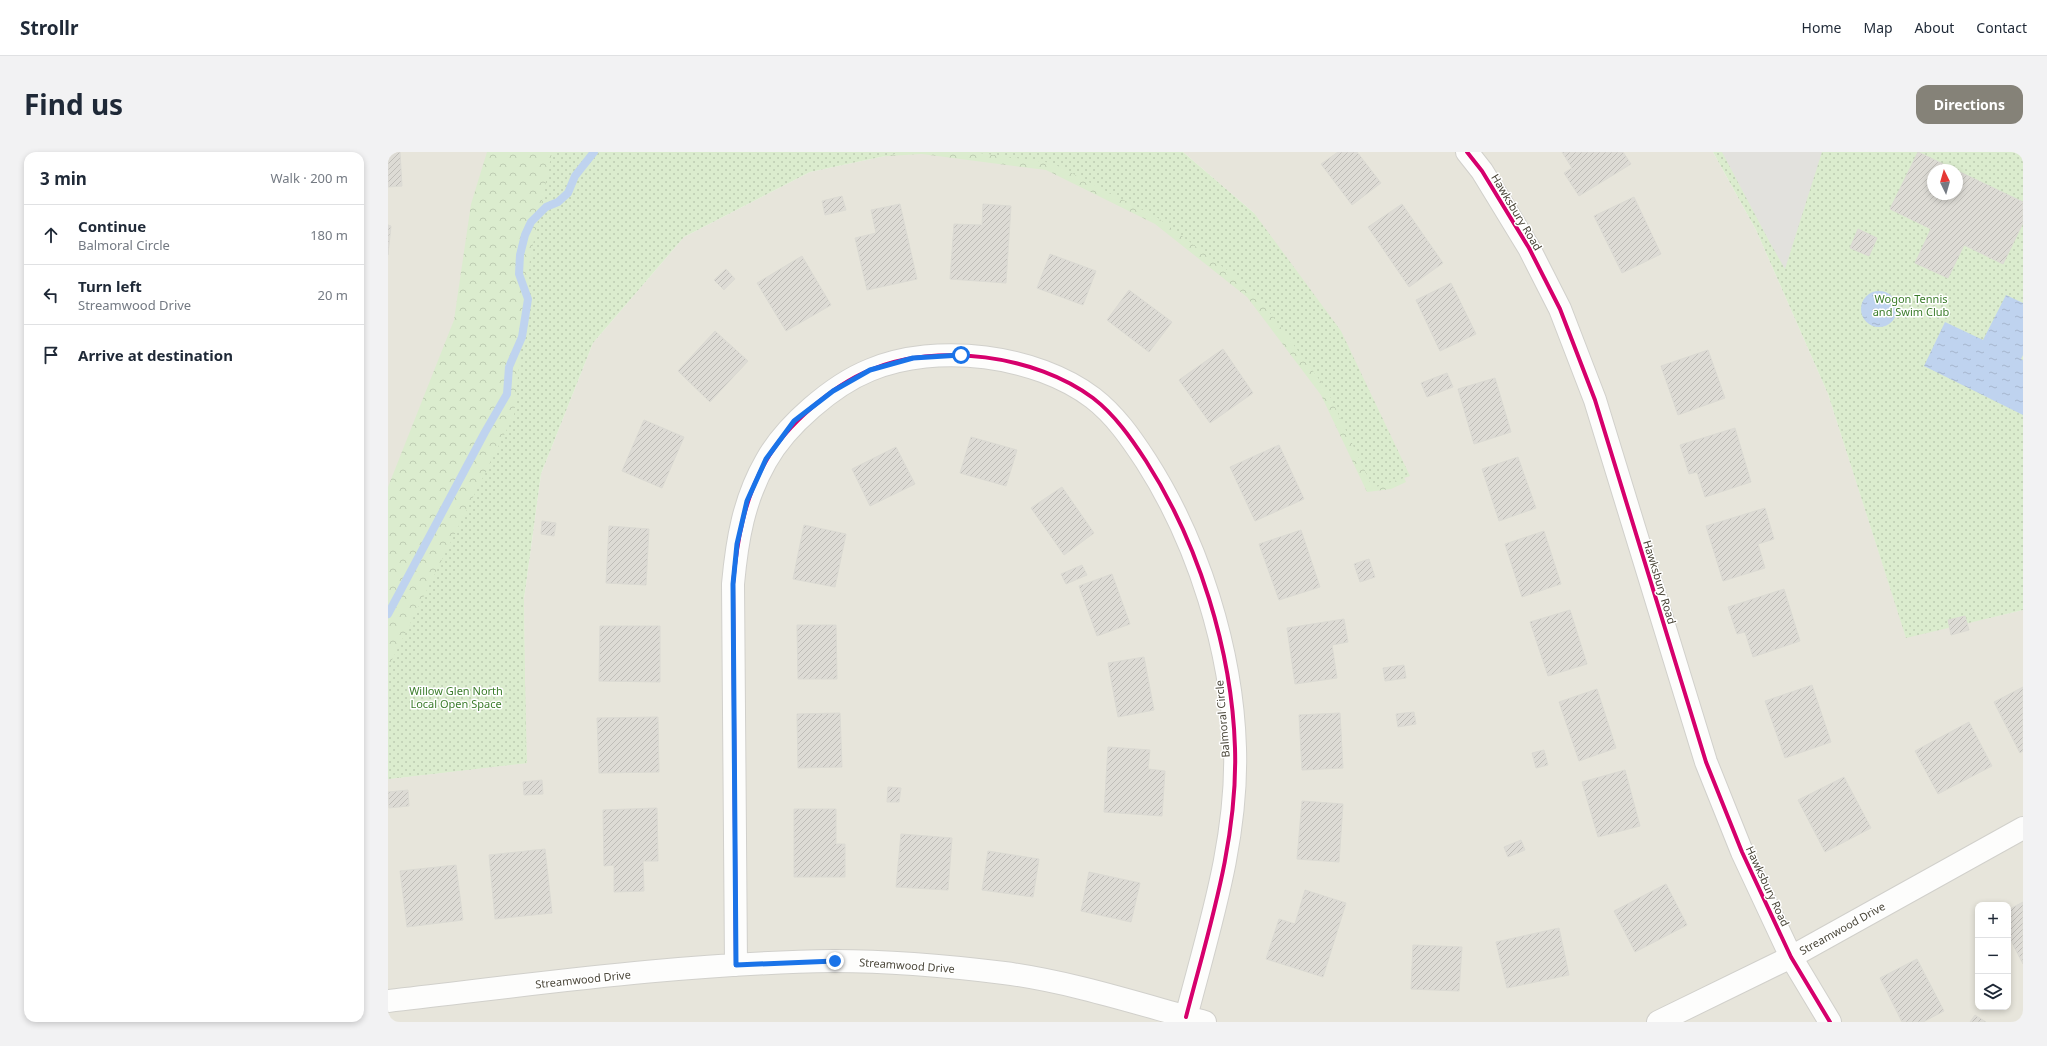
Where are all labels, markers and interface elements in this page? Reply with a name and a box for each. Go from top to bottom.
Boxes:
text: Strollr [20,15,79,41]
text: Home [1802,18,1841,37]
text: Map [1863,18,1893,37]
text: About [1915,18,1954,37]
text: Contact [1976,18,2027,37]
text: Find us [24,85,123,123]
button: Directions [1916,85,2023,124]
north arrow [1927,164,1963,200]
text: 3 min [40,167,87,190]
text: Walk · 200 m [270,169,348,187]
street label: Hawksbury Road [1488,171,1546,253]
text: Continue [78,216,146,236]
icon: ahead [40,224,62,246]
text: 180 m [310,226,348,244]
text: Balmoral Circle [78,236,170,254]
text: Turn left [78,276,142,296]
icon: left [40,284,62,306]
text: 20 m [318,286,348,304]
park label: Wogon Tennis and Swim Club [1873,291,1950,319]
text: Streamwood Drive [78,296,191,314]
icon: arrive [40,344,62,366]
text: Arrive at destination [78,345,233,365]
route start [952,346,970,364]
street label: Hawksbury Road [1640,538,1680,626]
street label: Balmoral Circle [1211,680,1233,758]
park label: Willow Glen North Local Open Space [409,683,503,711]
street label: Hawksbury Road [1743,843,1793,929]
street label: Streamwood Drive [1796,898,1888,958]
map controls [1975,902,2011,1010]
button: + [1975,902,2011,938]
button: − [1975,938,2011,974]
route end [826,952,844,970]
street label: Streamwood Drive [859,954,955,976]
street label: Streamwood Drive [535,967,631,991]
button: layers [1975,974,2011,1010]

